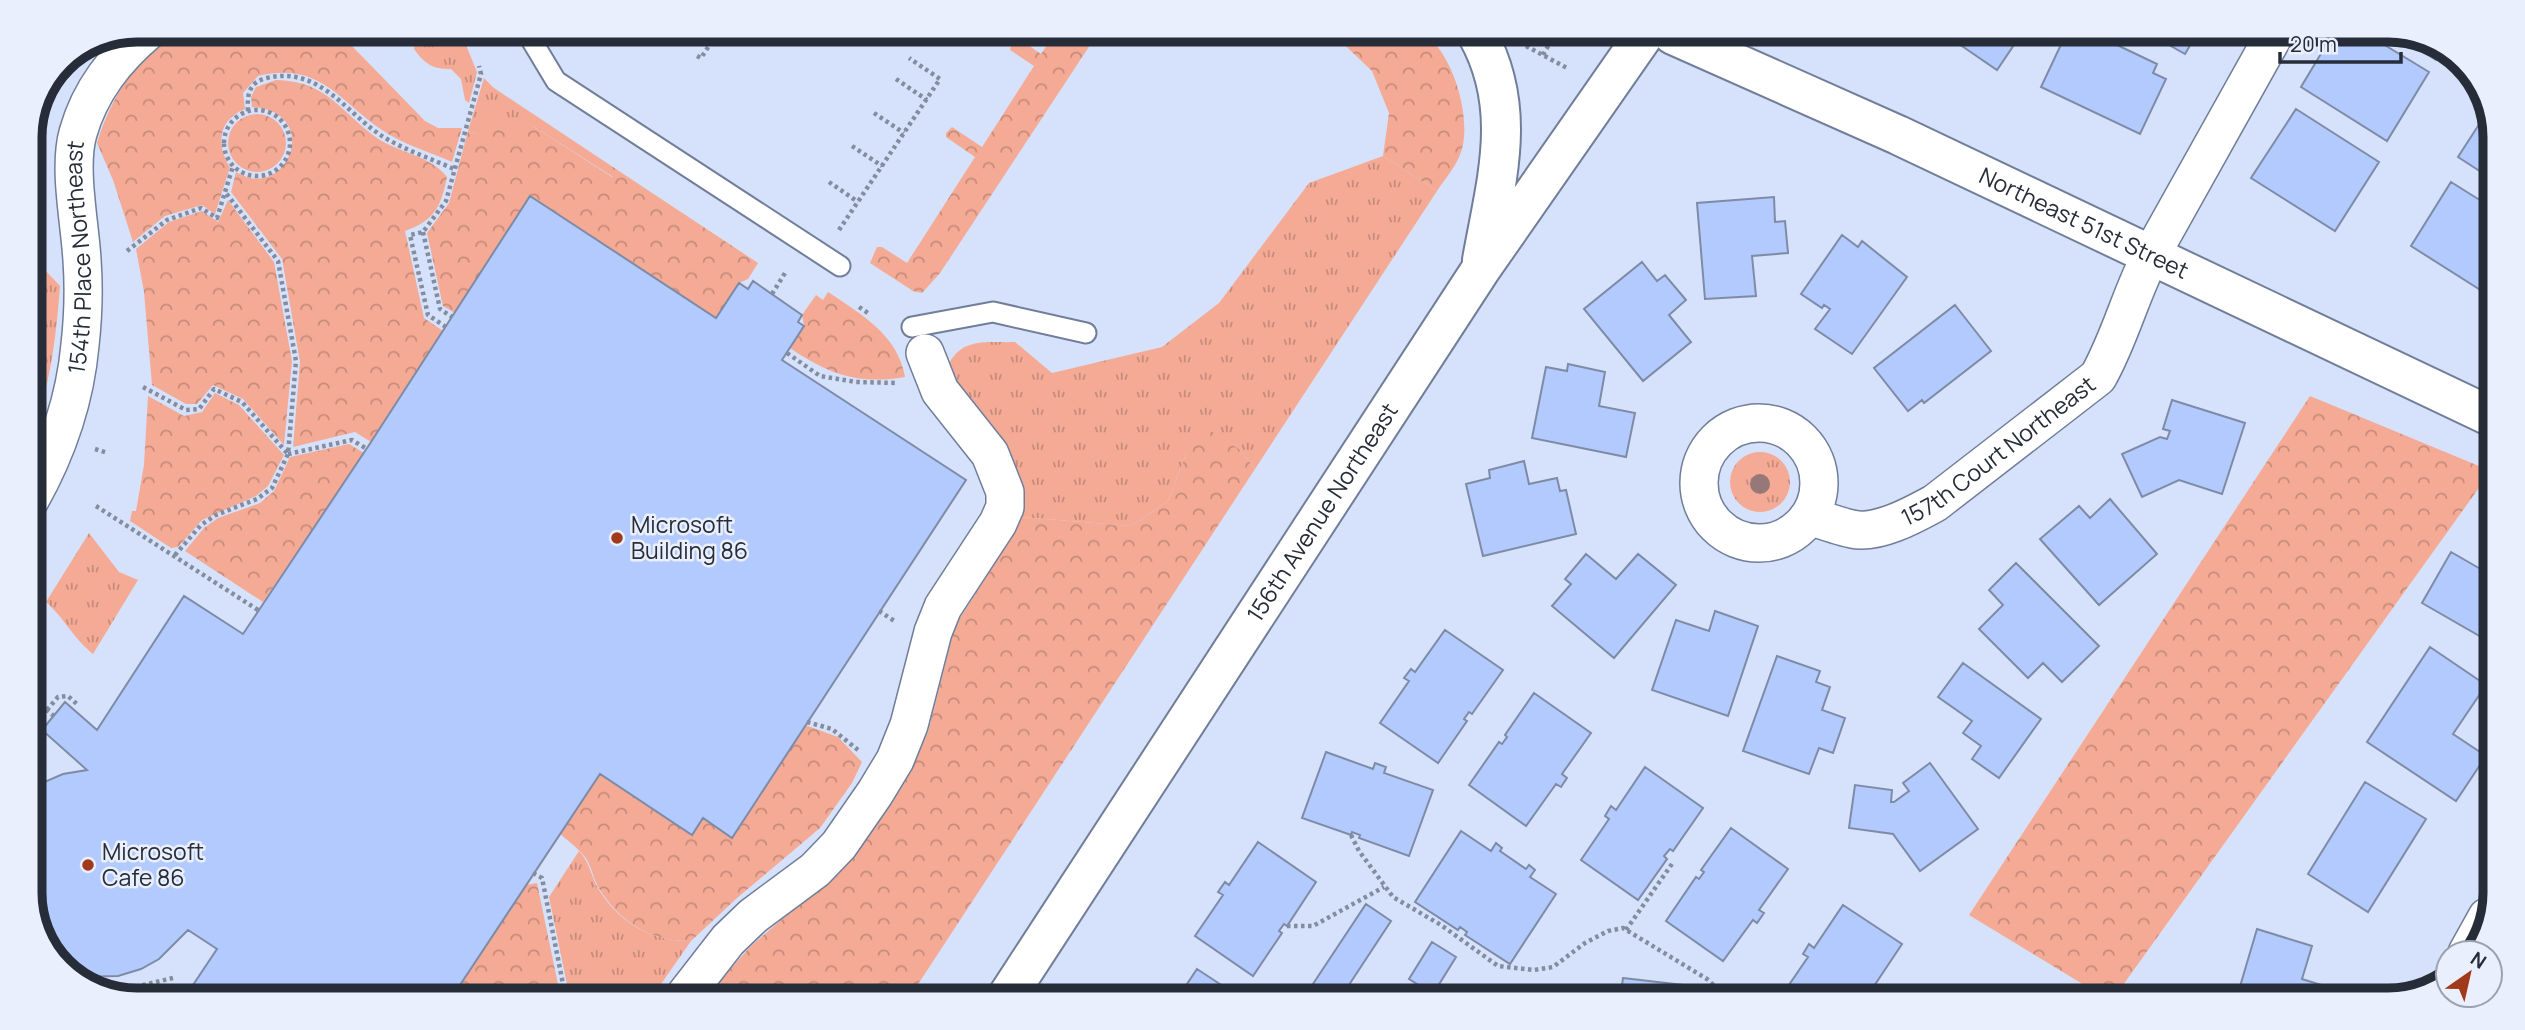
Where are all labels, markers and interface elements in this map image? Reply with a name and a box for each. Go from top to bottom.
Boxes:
scale bar [2280,21,2401,65]
text: 20 m [2290,30,2337,58]
street label: 154th Place Northeast [57,138,98,376]
street label: Northeast 51st Street [1974,159,2194,286]
street label: 157th Court Northeast [1896,368,2102,533]
street label: 156th Avenue Northeast [1238,396,1405,628]
place label: Microsoft Building 86 [631,508,748,566]
marker: Microsoft Building 86 [609,530,625,546]
place label: Microsoft Cafe 86 [102,835,204,893]
marker: Microsoft Cafe 86 [80,857,96,873]
north arrow [2434,939,2504,1009]
text: N [2466,945,2491,975]

